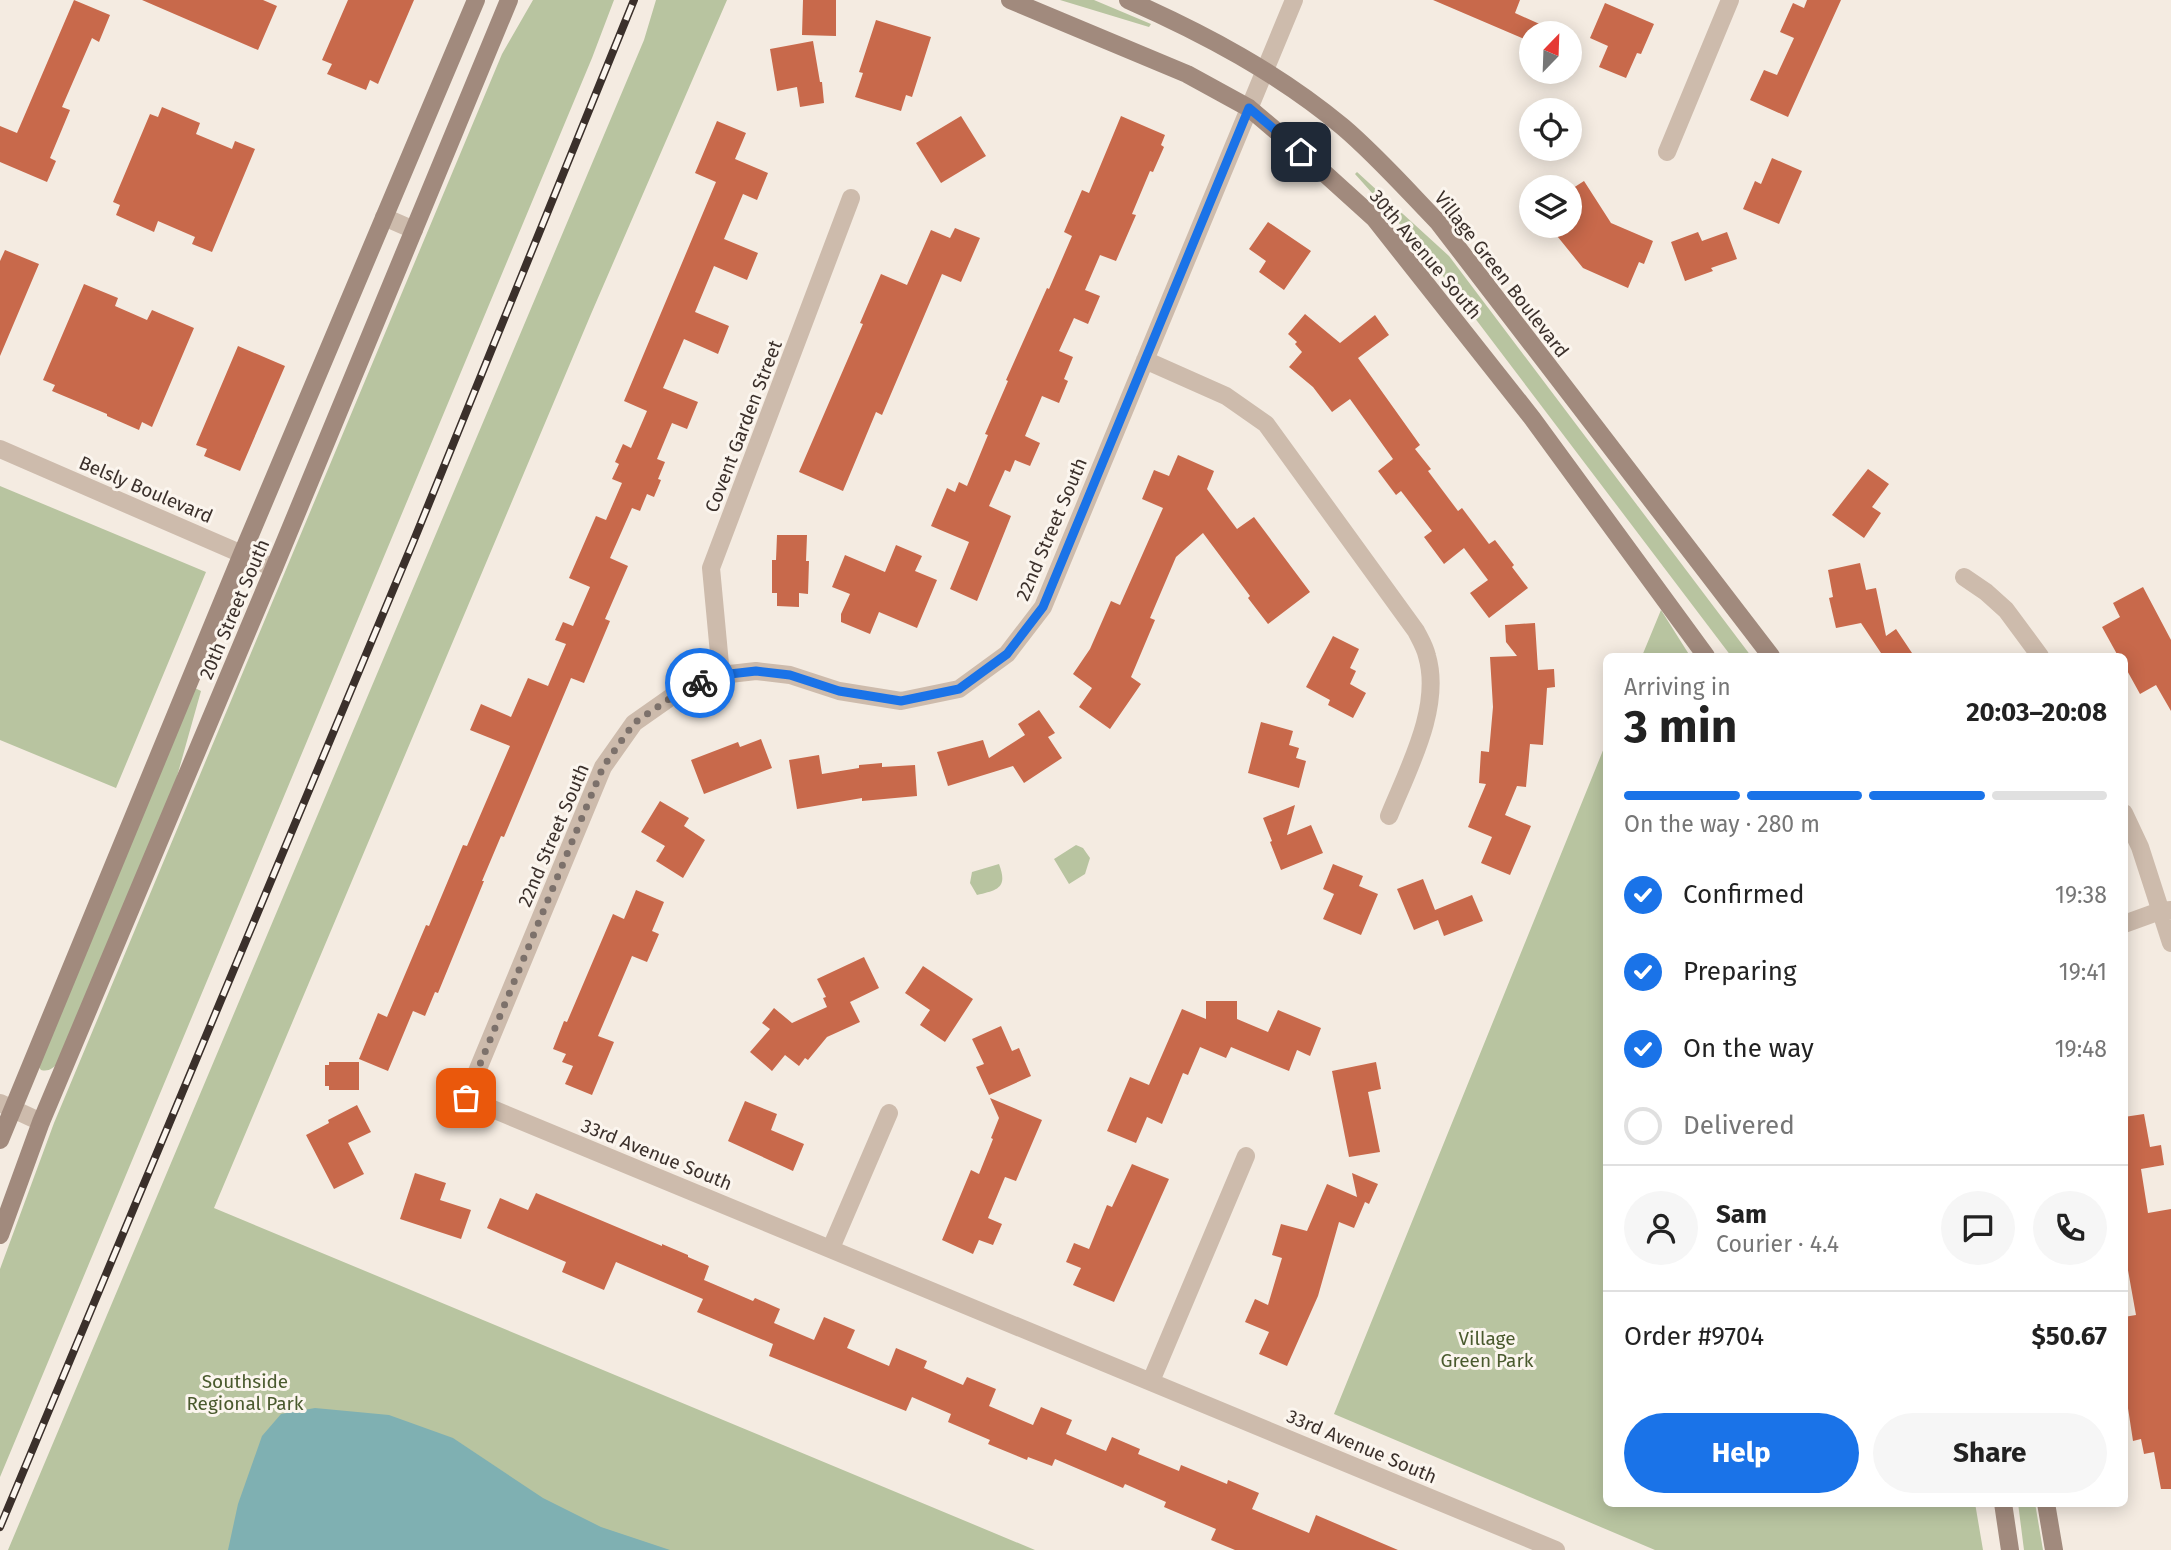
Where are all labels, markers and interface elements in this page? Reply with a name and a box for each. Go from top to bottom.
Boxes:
north arrow [1519,21,1582,84]
map controls [1519,21,1582,238]
button: locate [1519,98,1582,161]
pin [1271,122,1331,182]
icon: home [1282,133,1320,171]
button: layers [1519,175,1582,238]
street label: 30th Avenue South [1365,185,1486,324]
street label: Village Green Boulevard [1430,187,1574,362]
street label: Covent Garden Street [700,337,787,515]
street label: Belsly Boulevard [75,451,216,528]
street label: 22nd Street South [1011,454,1092,604]
street label: 20th Street South [195,536,274,683]
courier [665,648,735,718]
icon: bike [681,664,719,702]
text: Arriving in [1624,673,1731,701]
text: 20:03–20:08 [1966,697,2107,728]
text: 3 min [1624,699,1737,754]
street label: 22nd Street South [513,760,594,910]
text: On the way · 280 m [1624,810,1820,838]
icon: check [1624,876,1662,914]
text: Confirmed [1683,879,1804,910]
text: 19:38 [2055,881,2107,909]
icon: check [1624,953,1662,991]
text: Preparing [1683,956,1796,987]
text: 19:41 [2059,958,2107,986]
icon: check [1624,1030,1662,1068]
text: On the way [1683,1033,1814,1064]
text: 19:48 [2055,1035,2107,1063]
pin [436,1068,496,1128]
icon: bag [447,1079,485,1117]
text: Delivered [1683,1110,1795,1141]
street label: 33rd Avenue South [578,1114,736,1195]
button: person [1624,1191,1698,1265]
button: chat [1941,1191,2015,1265]
button: phone [2033,1191,2107,1265]
text: Sam [1716,1199,1767,1230]
text: Courier · 4.4 [1716,1230,1839,1258]
text: Order #9704 [1624,1321,1764,1352]
text: $50.67 [2031,1321,2107,1352]
park label: Village Green Park [1440,1327,1534,1372]
park label: Southside Regional Park [186,1370,304,1415]
street label: 33rd Avenue South [1283,1404,1440,1488]
button: Help [1624,1413,1859,1493]
button: Share [1873,1413,2107,1493]

